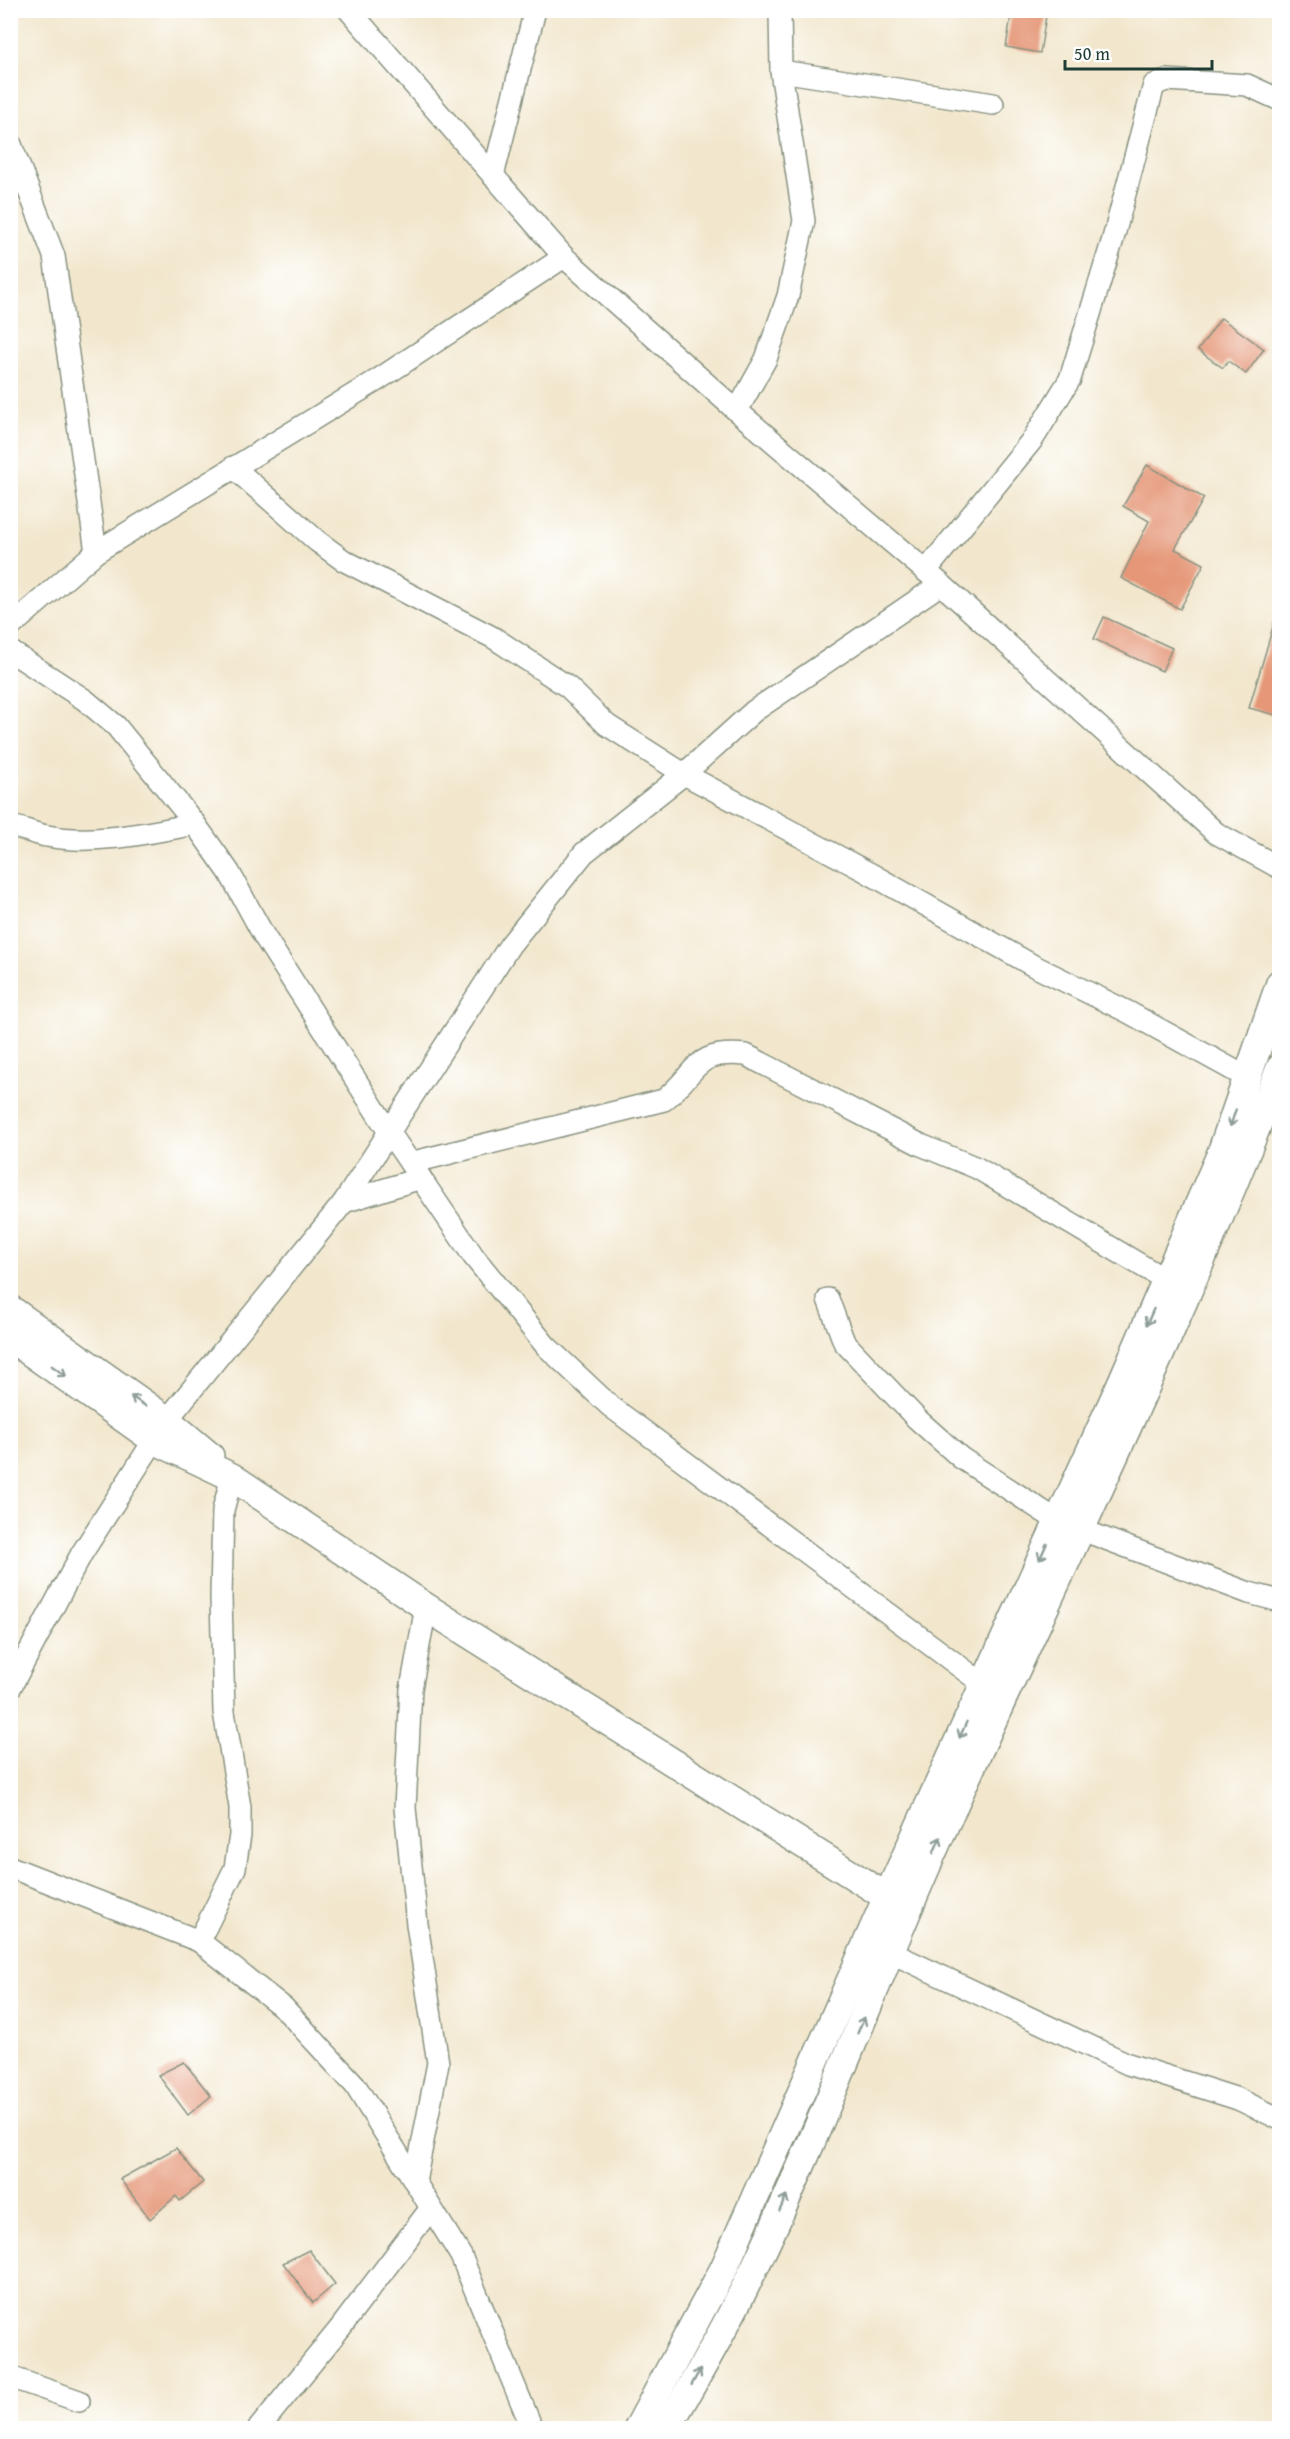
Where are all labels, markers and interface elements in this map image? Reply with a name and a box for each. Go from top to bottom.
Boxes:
scale bar [1065,33,1212,71]
text: 50 m [1074,40,1110,67]
one-way arrow [1226,1108,1237,1127]
one-way arrow [1144,1307,1155,1326]
one-way arrow [50,1364,66,1377]
one-way arrow [131,1395,147,1407]
one-way arrow [1037,1543,1048,1561]
one-way arrow [956,1720,968,1738]
one-way arrow [932,1836,943,1855]
one-way arrow [856,2016,868,2034]
one-way arrow [778,2195,790,2213]
one-way arrow [691,2369,702,2387]

